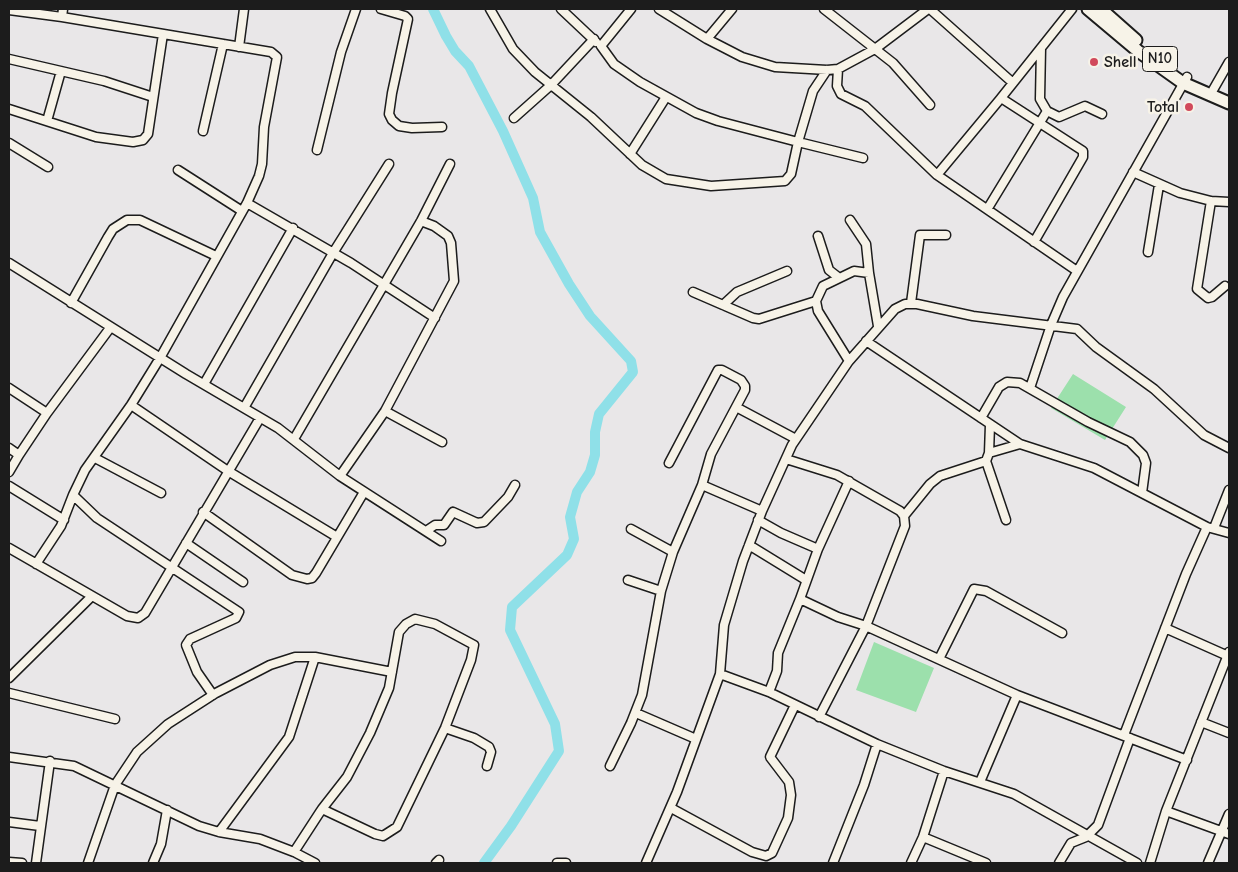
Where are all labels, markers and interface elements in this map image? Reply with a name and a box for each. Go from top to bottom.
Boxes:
road number: N10 [1142,46,1178,72]
place label: Shell [1104,52,1137,72]
marker: Shell [1088,56,1100,68]
place label: Total [1147,97,1179,117]
marker: Total [1183,101,1195,113]

